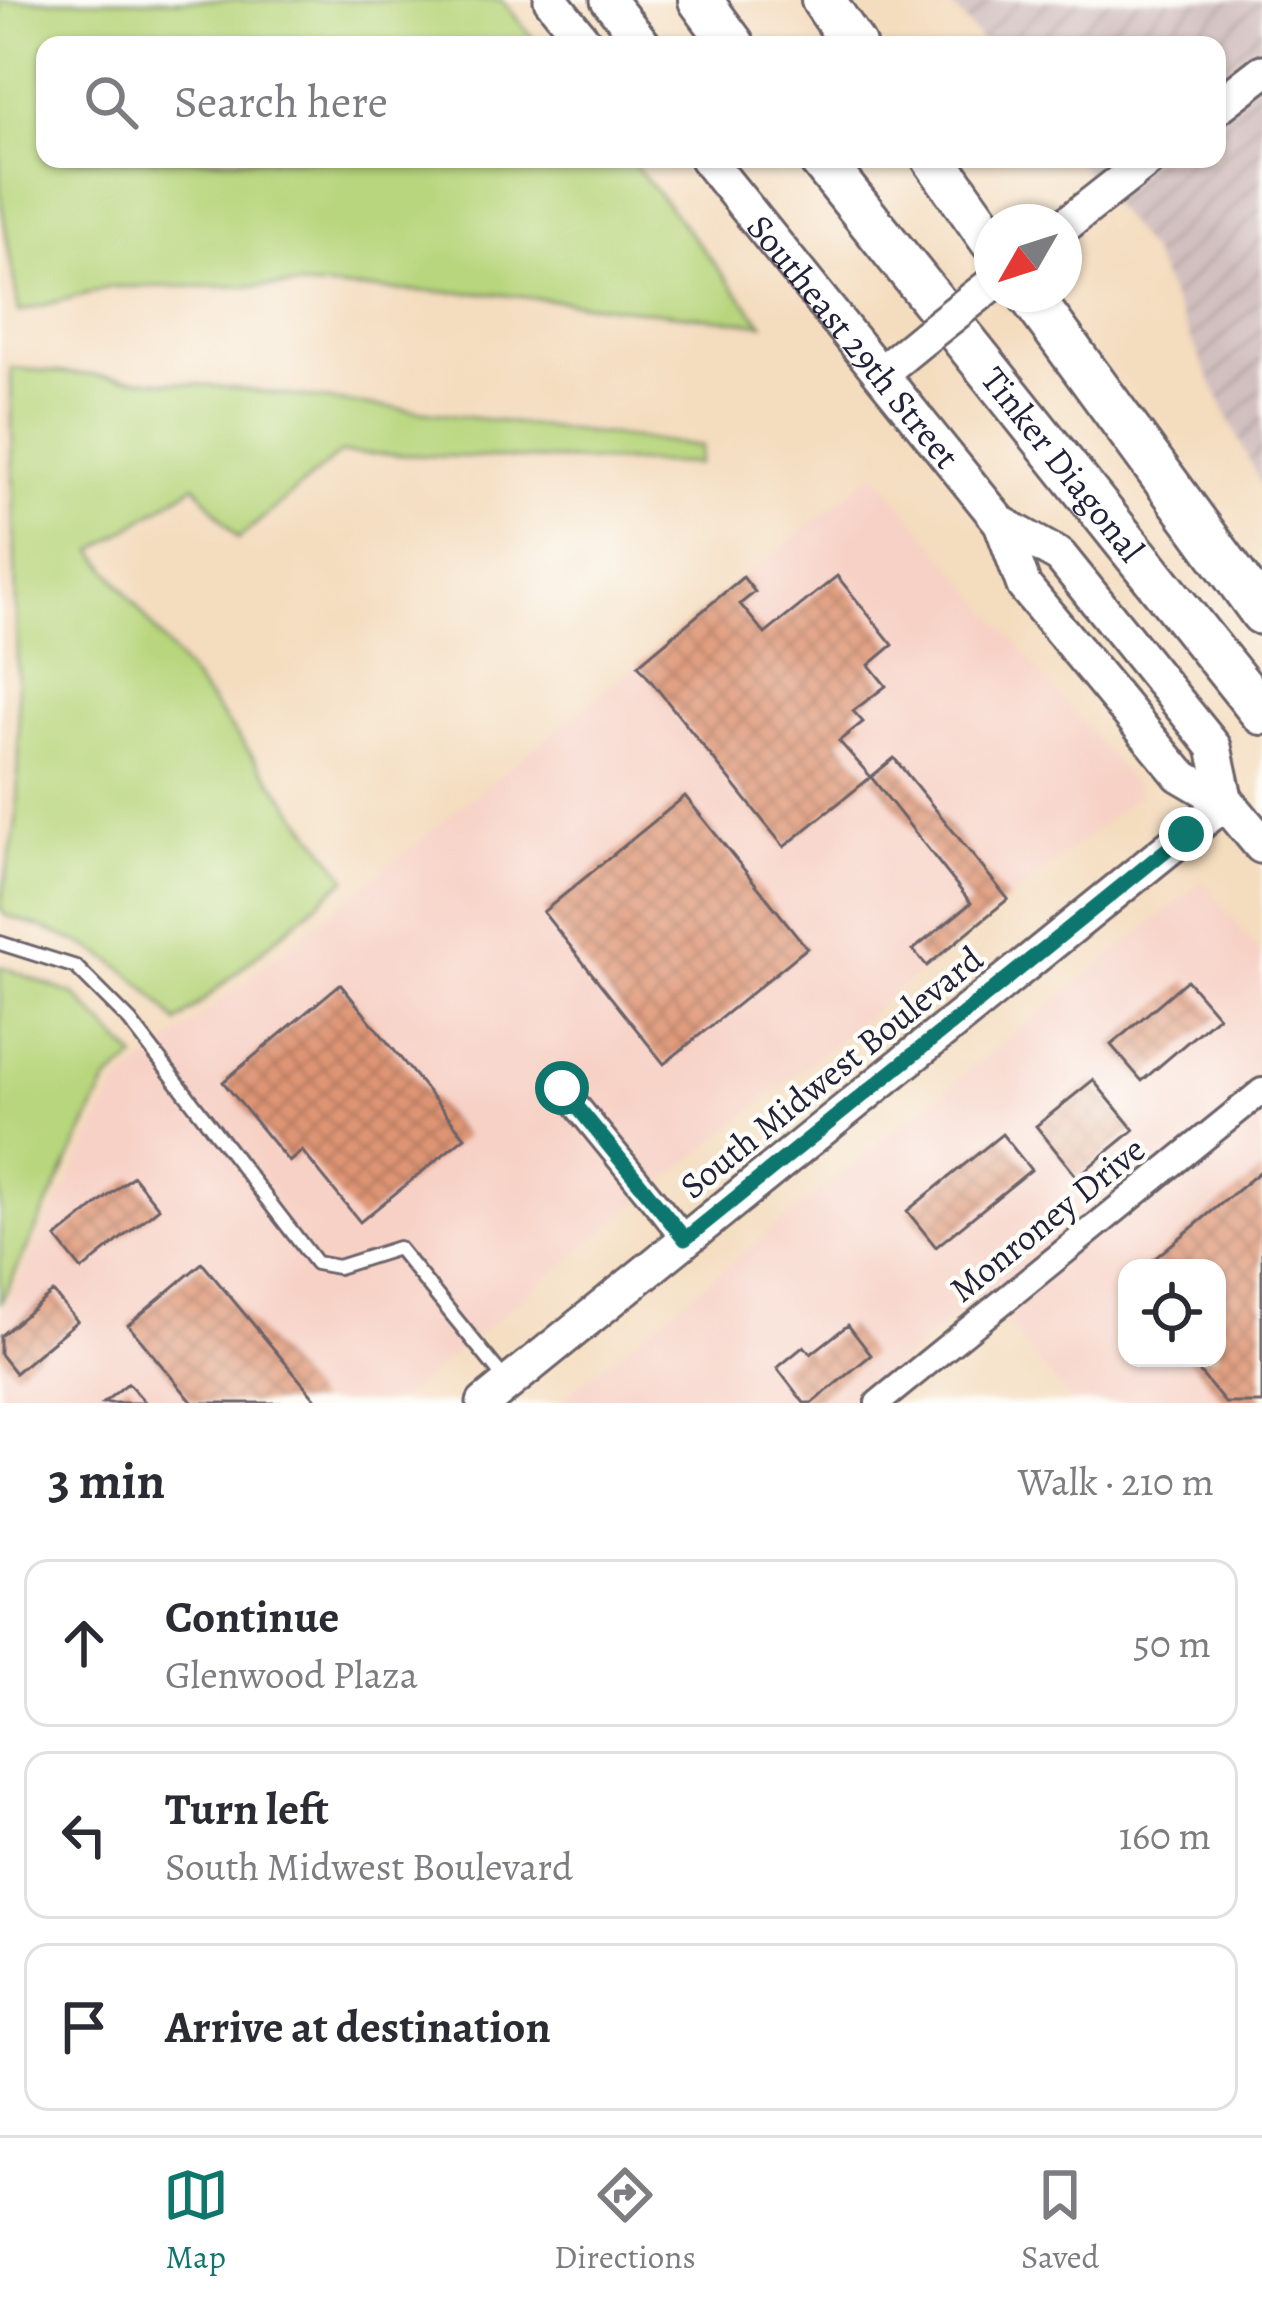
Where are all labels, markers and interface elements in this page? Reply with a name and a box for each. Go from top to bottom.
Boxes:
search box [36,36,1226,168]
icon: search [78,69,144,135]
text: Search here [174,71,388,133]
street label: Southeast 29th Street [736,204,972,479]
north arrow [974,204,1082,312]
street label: Tinker Diagonal [970,356,1156,572]
route end [1159,807,1213,861]
street label: South Midwest Boulevard [669,934,993,1209]
route start [535,1061,589,1115]
street label: Monroney Drive [939,1125,1155,1313]
map controls [1118,1259,1226,1367]
button: locate [1118,1259,1226,1367]
text: 3 min [48,1446,165,1516]
text: Walk · 210 m [1018,1455,1214,1508]
text: Continue [165,1586,339,1648]
icon: ahead [51,1610,117,1676]
text: 50 m [1133,1617,1211,1670]
text: Glenwood Plaza [165,1648,418,1701]
text: Turn left [165,1778,329,1840]
icon: left [51,1802,117,1868]
text: 160 m [1119,1809,1211,1862]
text: South Midwest Boulevard [165,1840,573,1893]
icon: arrive [51,1994,117,2060]
text: Arrive at destination [165,1996,551,2058]
tab: Map [163,2162,229,2279]
tab: Directions [554,2162,696,2279]
tab: Saved [1021,2162,1099,2279]

